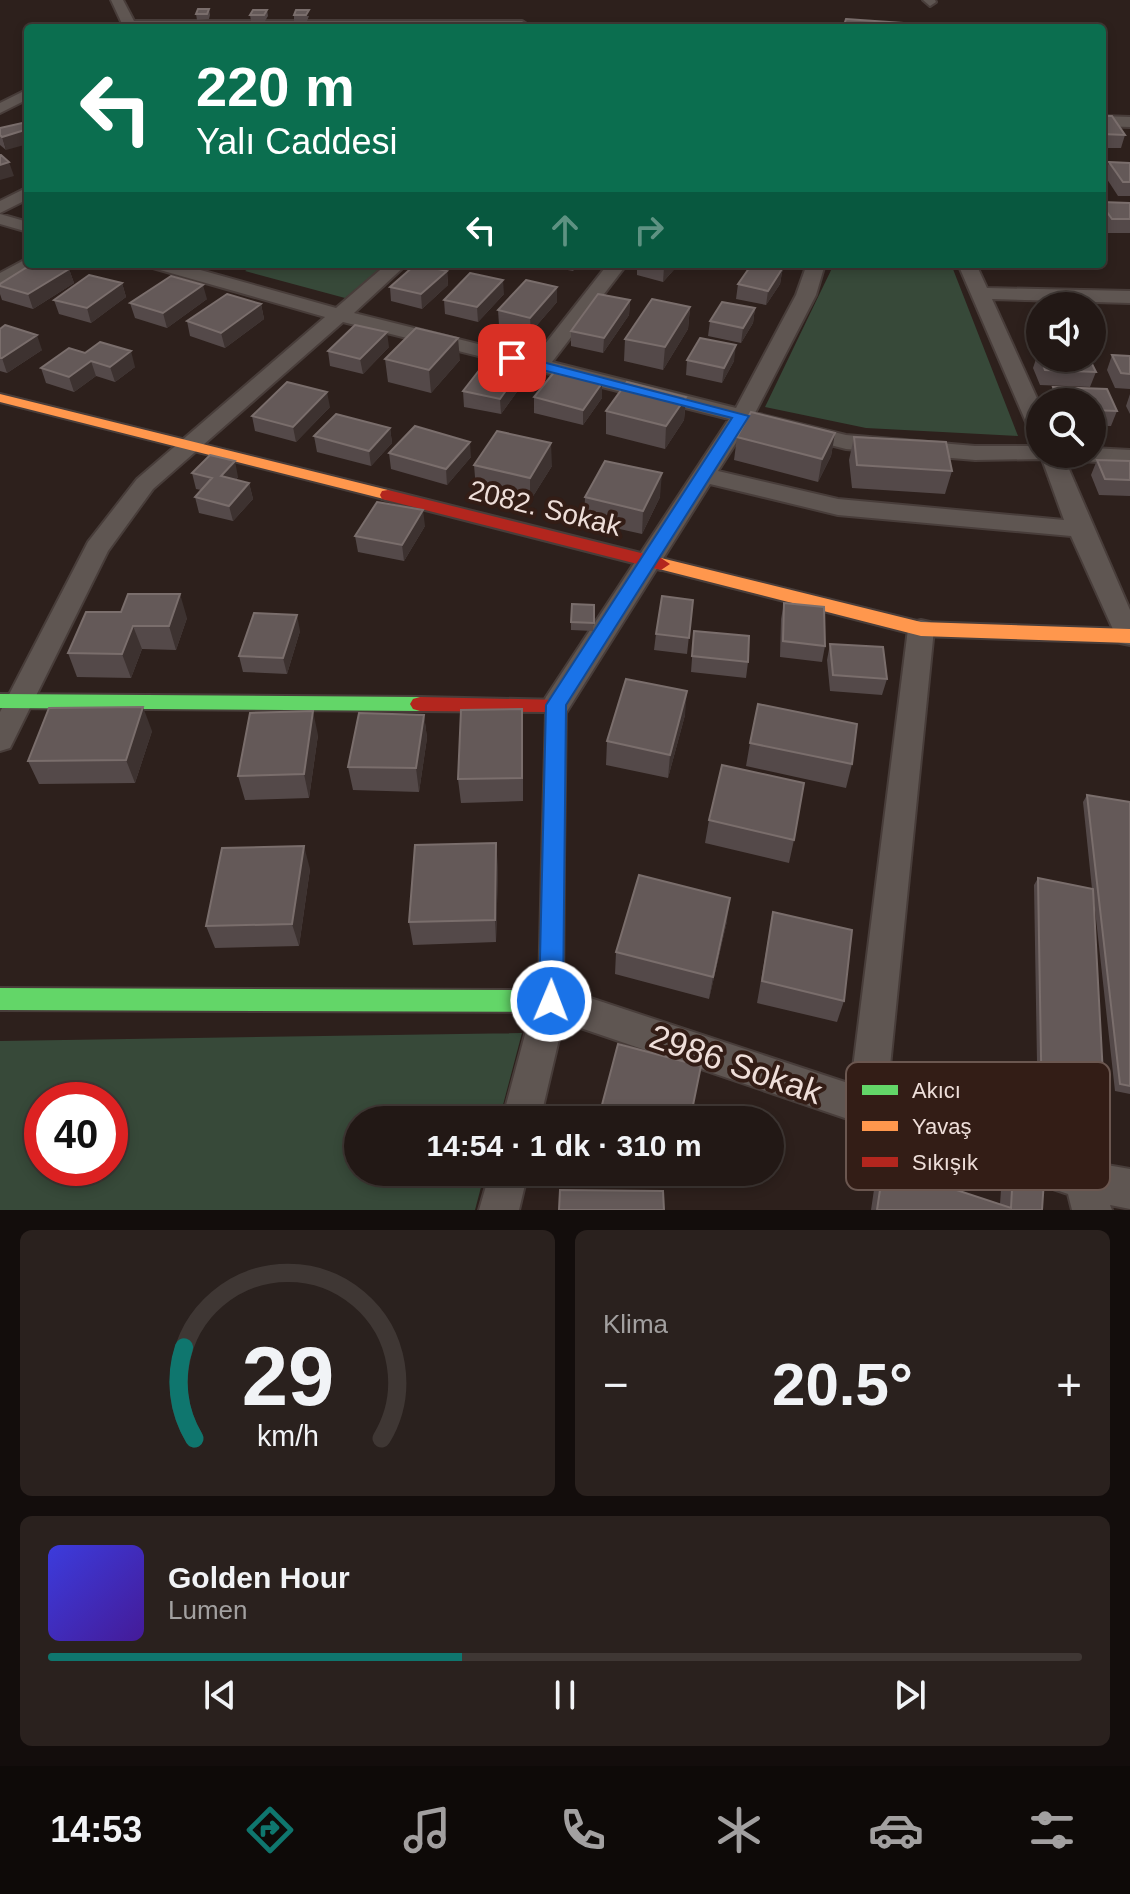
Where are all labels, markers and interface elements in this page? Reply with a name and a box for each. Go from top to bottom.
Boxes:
text: 220 m [196,55,355,118]
icon: left [64,56,168,160]
text: Yalı Caddesi [196,121,397,162]
icon: left [459,208,503,252]
icon: ahead [543,208,587,252]
icon: right [627,208,671,252]
map controls [1026,292,1106,468]
button: sound [1026,292,1106,372]
pin [478,324,546,392]
icon: arrive [490,336,534,380]
button: search [1026,388,1106,468]
street label: 2082. Sokak [466,474,625,542]
position arrow [509,959,593,1043]
street label: 2986 Sokak [645,1017,828,1112]
legend [846,1062,1110,1190]
text: Akıcı [912,1078,961,1103]
speed limit sign: 40 [24,1082,128,1186]
text: Yavaş [912,1114,972,1139]
text: 14:54 · 1 dk · 310 m [426,1129,702,1162]
text: Sıkışık [912,1150,979,1175]
text: Klima [603,1309,668,1339]
text: 29 [241,1330,334,1423]
text: 20.5° [772,1351,913,1418]
text: − [603,1360,629,1409]
text: + [1056,1360,1082,1409]
text: km/h [257,1420,318,1452]
text: Golden Hour [168,1561,350,1594]
text: Lumen [168,1595,248,1625]
icon: previous [198,1673,242,1717]
icon: pause [543,1673,587,1717]
icon: next [888,1673,932,1717]
icon: directions [242,1802,298,1858]
icon: music [399,1802,455,1858]
icon: phone [555,1802,611,1858]
icon: climate [711,1802,767,1858]
icon: car [868,1802,924,1858]
icon: filters [1024,1802,1080,1858]
text: 14:53 [50,1809,142,1850]

